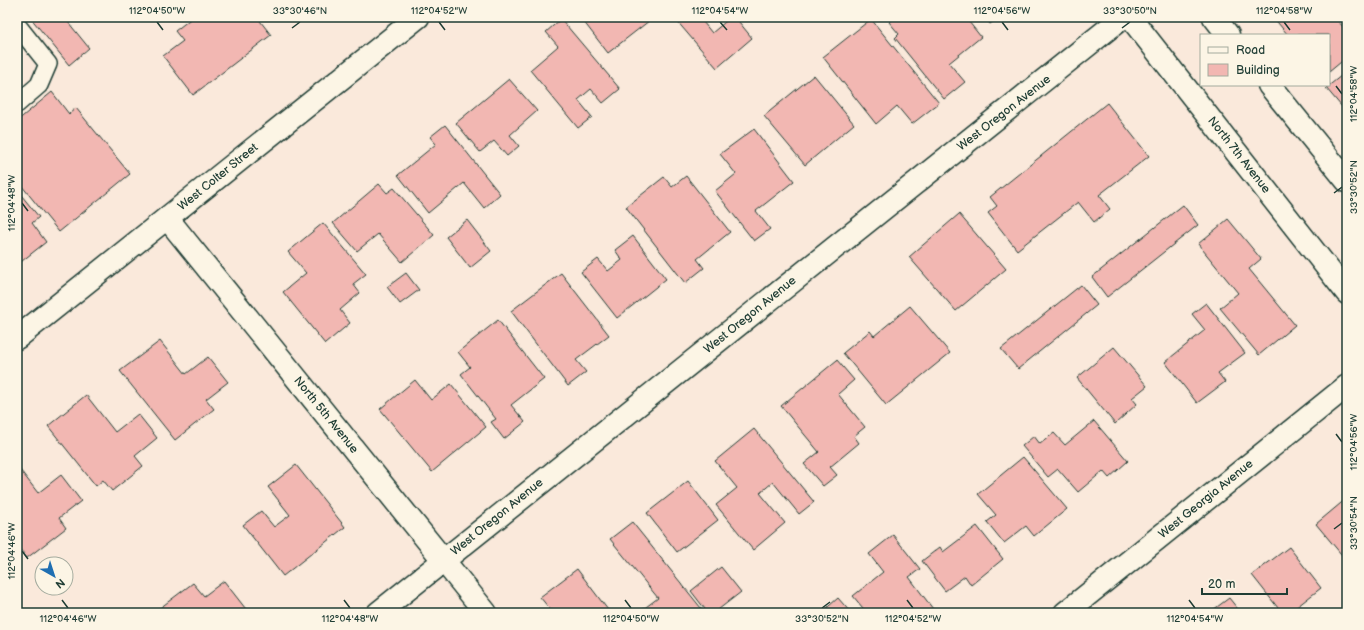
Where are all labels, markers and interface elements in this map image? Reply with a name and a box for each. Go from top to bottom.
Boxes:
text: 112°04'50"W [129,5,185,17]
text: 33°30'46"N [273,5,327,17]
text: 112°04'52"W [411,5,467,17]
text: 112°04'54"W [692,5,748,17]
text: 112°04'56"W [974,5,1030,17]
text: 33°30'50"N [1103,5,1157,17]
text: 112°04'58"W [1256,5,1312,17]
legend [1200,34,1330,86]
text: Road [1236,43,1265,58]
text: Building [1236,63,1280,78]
text: 112°04'58"W [1348,66,1360,122]
street label: West Oregon Avenue [954,72,1054,154]
street label: North 7th Avenue [1204,114,1274,196]
street label: West Colter Street [175,140,261,214]
text: 33°30'52"N [1348,160,1360,214]
text: 112°04'48"W [6,175,18,231]
street label: West Oregon Avenue [701,273,799,357]
street label: North 5th Avenue [290,374,362,456]
text: 112°04'56"W [1348,414,1360,470]
street label: West Georgia Avenue [1156,456,1256,542]
street label: West Oregon Avenue [448,475,546,559]
text: 33°30'54"N [1348,496,1360,550]
text: 112°04'46"W [6,522,18,580]
north arrow [34,556,74,596]
scale bar [1202,570,1287,596]
text: N [53,576,67,591]
text: 20 m [1208,577,1235,592]
text: 112°04'46"W [39,613,97,625]
text: 112°04'48"W [322,613,378,625]
text: 112°04'50"W [603,613,659,625]
text: 33°30'52"N [795,613,849,625]
text: 112°04'52"W [885,613,941,625]
text: 112°04'54"W [1167,613,1223,625]

